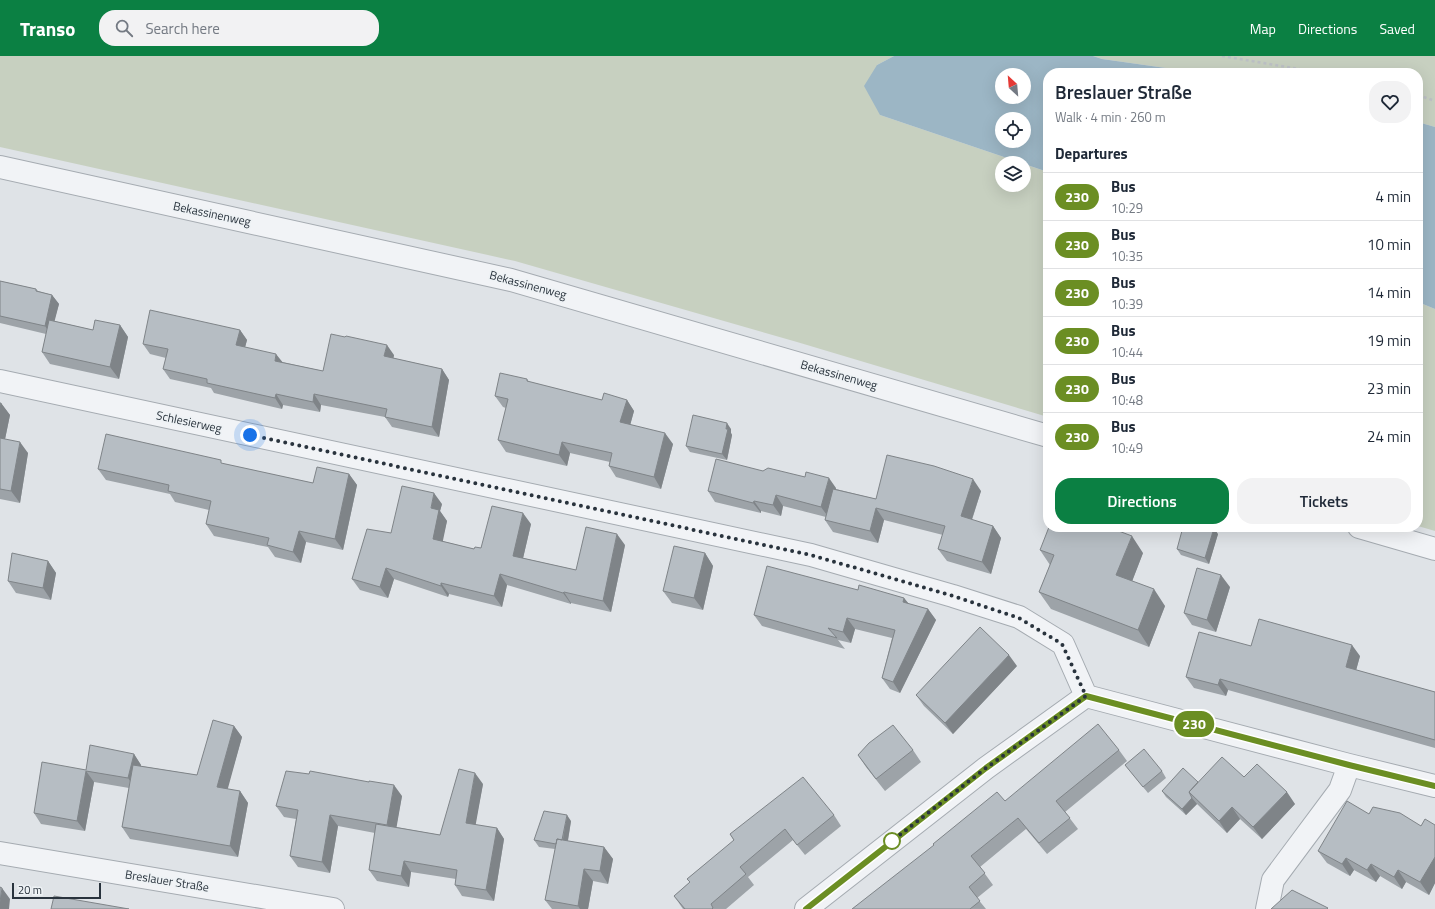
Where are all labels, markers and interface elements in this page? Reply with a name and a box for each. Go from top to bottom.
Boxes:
search box [99,10,379,46]
text: Transo [20,14,75,43]
icon: search [113,17,135,39]
text: Search here [145,17,220,40]
text: Map [1250,18,1276,39]
text: Directions [1298,18,1357,39]
text: Saved [1379,18,1415,39]
north arrow [995,68,1031,104]
map controls [995,68,1031,192]
text: Breslauer Straße [1055,77,1192,106]
button: heart [1369,81,1411,123]
text: Walk · 4 min · 260 m [1055,107,1166,127]
button: locate [995,112,1031,148]
text: Departures [1055,142,1128,165]
button: layers [995,156,1031,192]
text: Bus [1111,175,1136,198]
text: 4 min [1375,185,1411,208]
text: 230 [1065,186,1089,207]
street label: Bekassinenweg [171,196,253,231]
text: 10:29 [1111,198,1143,218]
text: Bus [1111,223,1136,246]
text: 10 min [1367,233,1411,256]
text: 230 [1065,234,1089,255]
text: 10:35 [1111,246,1143,266]
street label: Bekassinenweg [487,265,569,304]
text: Bus [1111,271,1136,294]
text: 14 min [1367,281,1411,304]
text: 230 [1065,282,1089,303]
text: 10:39 [1111,294,1143,314]
text: Bus [1111,319,1136,342]
text: 19 min [1367,329,1411,352]
text: 230 [1065,330,1089,351]
text: 10:44 [1111,342,1143,362]
street label: Bekassinenweg [798,354,880,395]
text: Bus [1111,367,1136,390]
text: 23 min [1367,377,1411,400]
text: 230 [1065,378,1089,399]
text: 10:48 [1111,390,1143,410]
street label: Schlesierweg [154,405,224,438]
text: Bus [1111,415,1136,438]
your location [240,425,260,445]
text: 24 min [1367,425,1411,448]
text: 230 [1065,426,1089,447]
text: 10:49 [1111,438,1143,458]
button: Directions [1055,478,1229,524]
button: Tickets [1237,478,1411,524]
line badge: 230 [1171,711,1217,737]
text: 230 [1182,713,1206,734]
unlabelled marker [883,832,901,850]
street label: Breslauer Straße [124,864,210,897]
scale bar [12,881,101,900]
text: 20 m [18,882,42,898]

